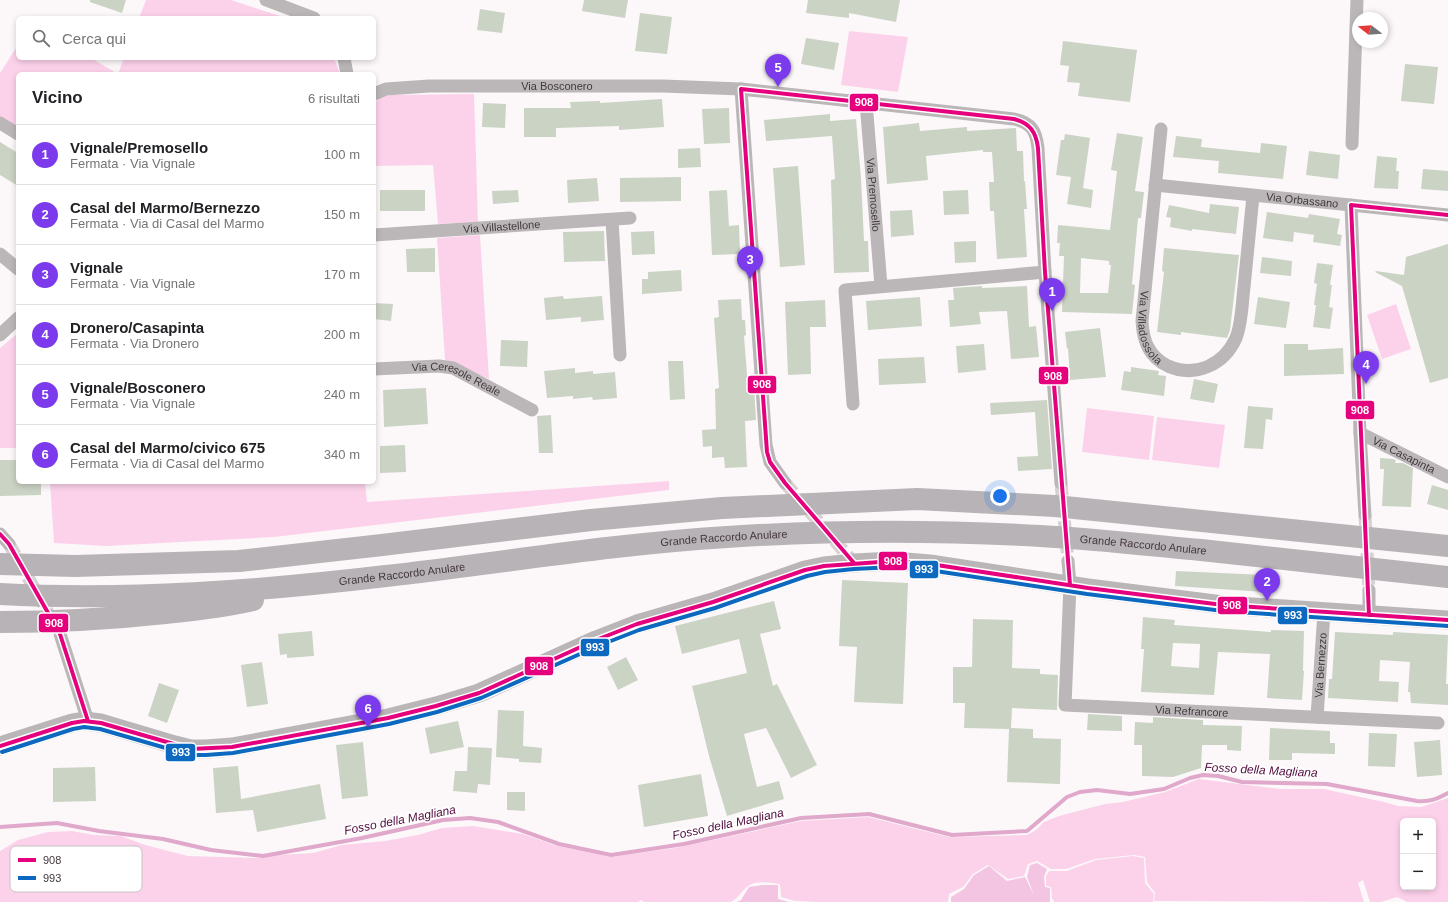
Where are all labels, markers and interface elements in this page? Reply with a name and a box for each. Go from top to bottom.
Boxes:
north arrow [1352,12,1388,48]
search box [16,16,376,60]
icon: search [30,27,52,49]
text: Cerca qui [62,30,126,47]
pin: 5 [765,54,791,87]
street label: Via Bosconero [521,80,593,92]
text: Vicino [32,88,83,107]
text: 6 risultati [308,91,360,106]
line badge: 908 [849,93,879,112]
text: 908 [855,96,873,108]
text: Vignale/Premosello [70,139,208,156]
text: 1 [41,147,49,162]
text: 100 m [324,147,360,162]
text: Fermata · Via Vignale [70,156,195,171]
street label: Via Premosello [865,157,883,232]
street label: Via Orbassano [1265,190,1339,210]
text: Casal del Marmo/Bernezzo [70,199,260,216]
text: 2 [41,207,49,222]
text: 150 m [324,207,360,222]
text: Fermata · Via di Casal del Marmo [70,216,264,231]
street label: Via Villastellone [463,218,541,235]
pin: 3 [737,246,763,279]
text: Vignale [70,259,123,276]
text: 3 [41,267,49,282]
text: 170 m [324,267,360,282]
text: Fermata · Via Vignale [70,276,195,291]
pin: 1 [1039,278,1065,311]
street label: Via Villadossola [1136,290,1165,367]
text: Dronero/Casapinta [70,319,204,336]
text: 4 [41,327,49,342]
text: 200 m [324,327,360,342]
text: Fermata · Via Dronero [70,336,199,351]
pin: 4 [1353,351,1379,384]
street label: Via Ceresole Reale [411,360,503,398]
line badge: 908 [1038,366,1069,385]
text: 908 [1044,370,1062,382]
line badge: 908 [747,375,777,394]
text: 908 [753,378,771,390]
text: Vignale/Bosconero [70,379,206,396]
text: 5 [41,387,49,402]
text: 240 m [324,387,360,402]
text: Fermata · Via Vignale [70,396,195,411]
line badge: 908 [1345,400,1375,420]
text: 908 [1351,404,1369,416]
street label: Via Casapinta [1371,434,1438,476]
text: Casal del Marmo/civico 675 [70,439,265,456]
text: 6 [41,447,49,462]
text: 340 m [324,447,360,462]
text: Fermata · Via di Casal del Marmo [70,456,264,471]
your location [990,486,1010,506]
street label: Grande Raccordo Anulare [660,528,788,548]
street label: Grande Raccordo Anulare [1079,533,1207,557]
line badge: 908 [878,551,908,571]
text: 908 [884,555,902,567]
street label: Grande Raccordo Anulare [338,560,466,587]
line badge: 993 [909,560,939,579]
text: 993 [915,563,933,575]
pin: 2 [1254,568,1280,601]
line badge: 908 [1217,596,1248,615]
text: 908 [1223,599,1241,611]
line badge: 993 [1277,606,1308,625]
text: 993 [1284,609,1302,621]
line badge: 908 [38,613,69,633]
text: 908 [45,617,63,629]
street label: Via Bernezzo [1312,632,1329,698]
line badge: 993 [580,638,610,657]
text: 993 [586,641,604,653]
line badge: 908 [524,656,554,676]
text: 908 [530,660,548,672]
pin: 6 [355,695,381,728]
street label: Via Refrancore [1155,703,1229,719]
line badge: 993 [165,743,196,762]
text: 993 [172,746,190,758]
water label: Fosso della Magliana [1204,760,1318,780]
water label: Fosso della Magliana [343,802,457,838]
water label: Fosso della Magliana [671,805,785,843]
map controls [1400,818,1436,890]
button: + [1400,818,1436,854]
legend [10,846,142,892]
text: 908 [43,854,61,866]
button: − [1400,854,1436,890]
text: 993 [43,872,61,884]

